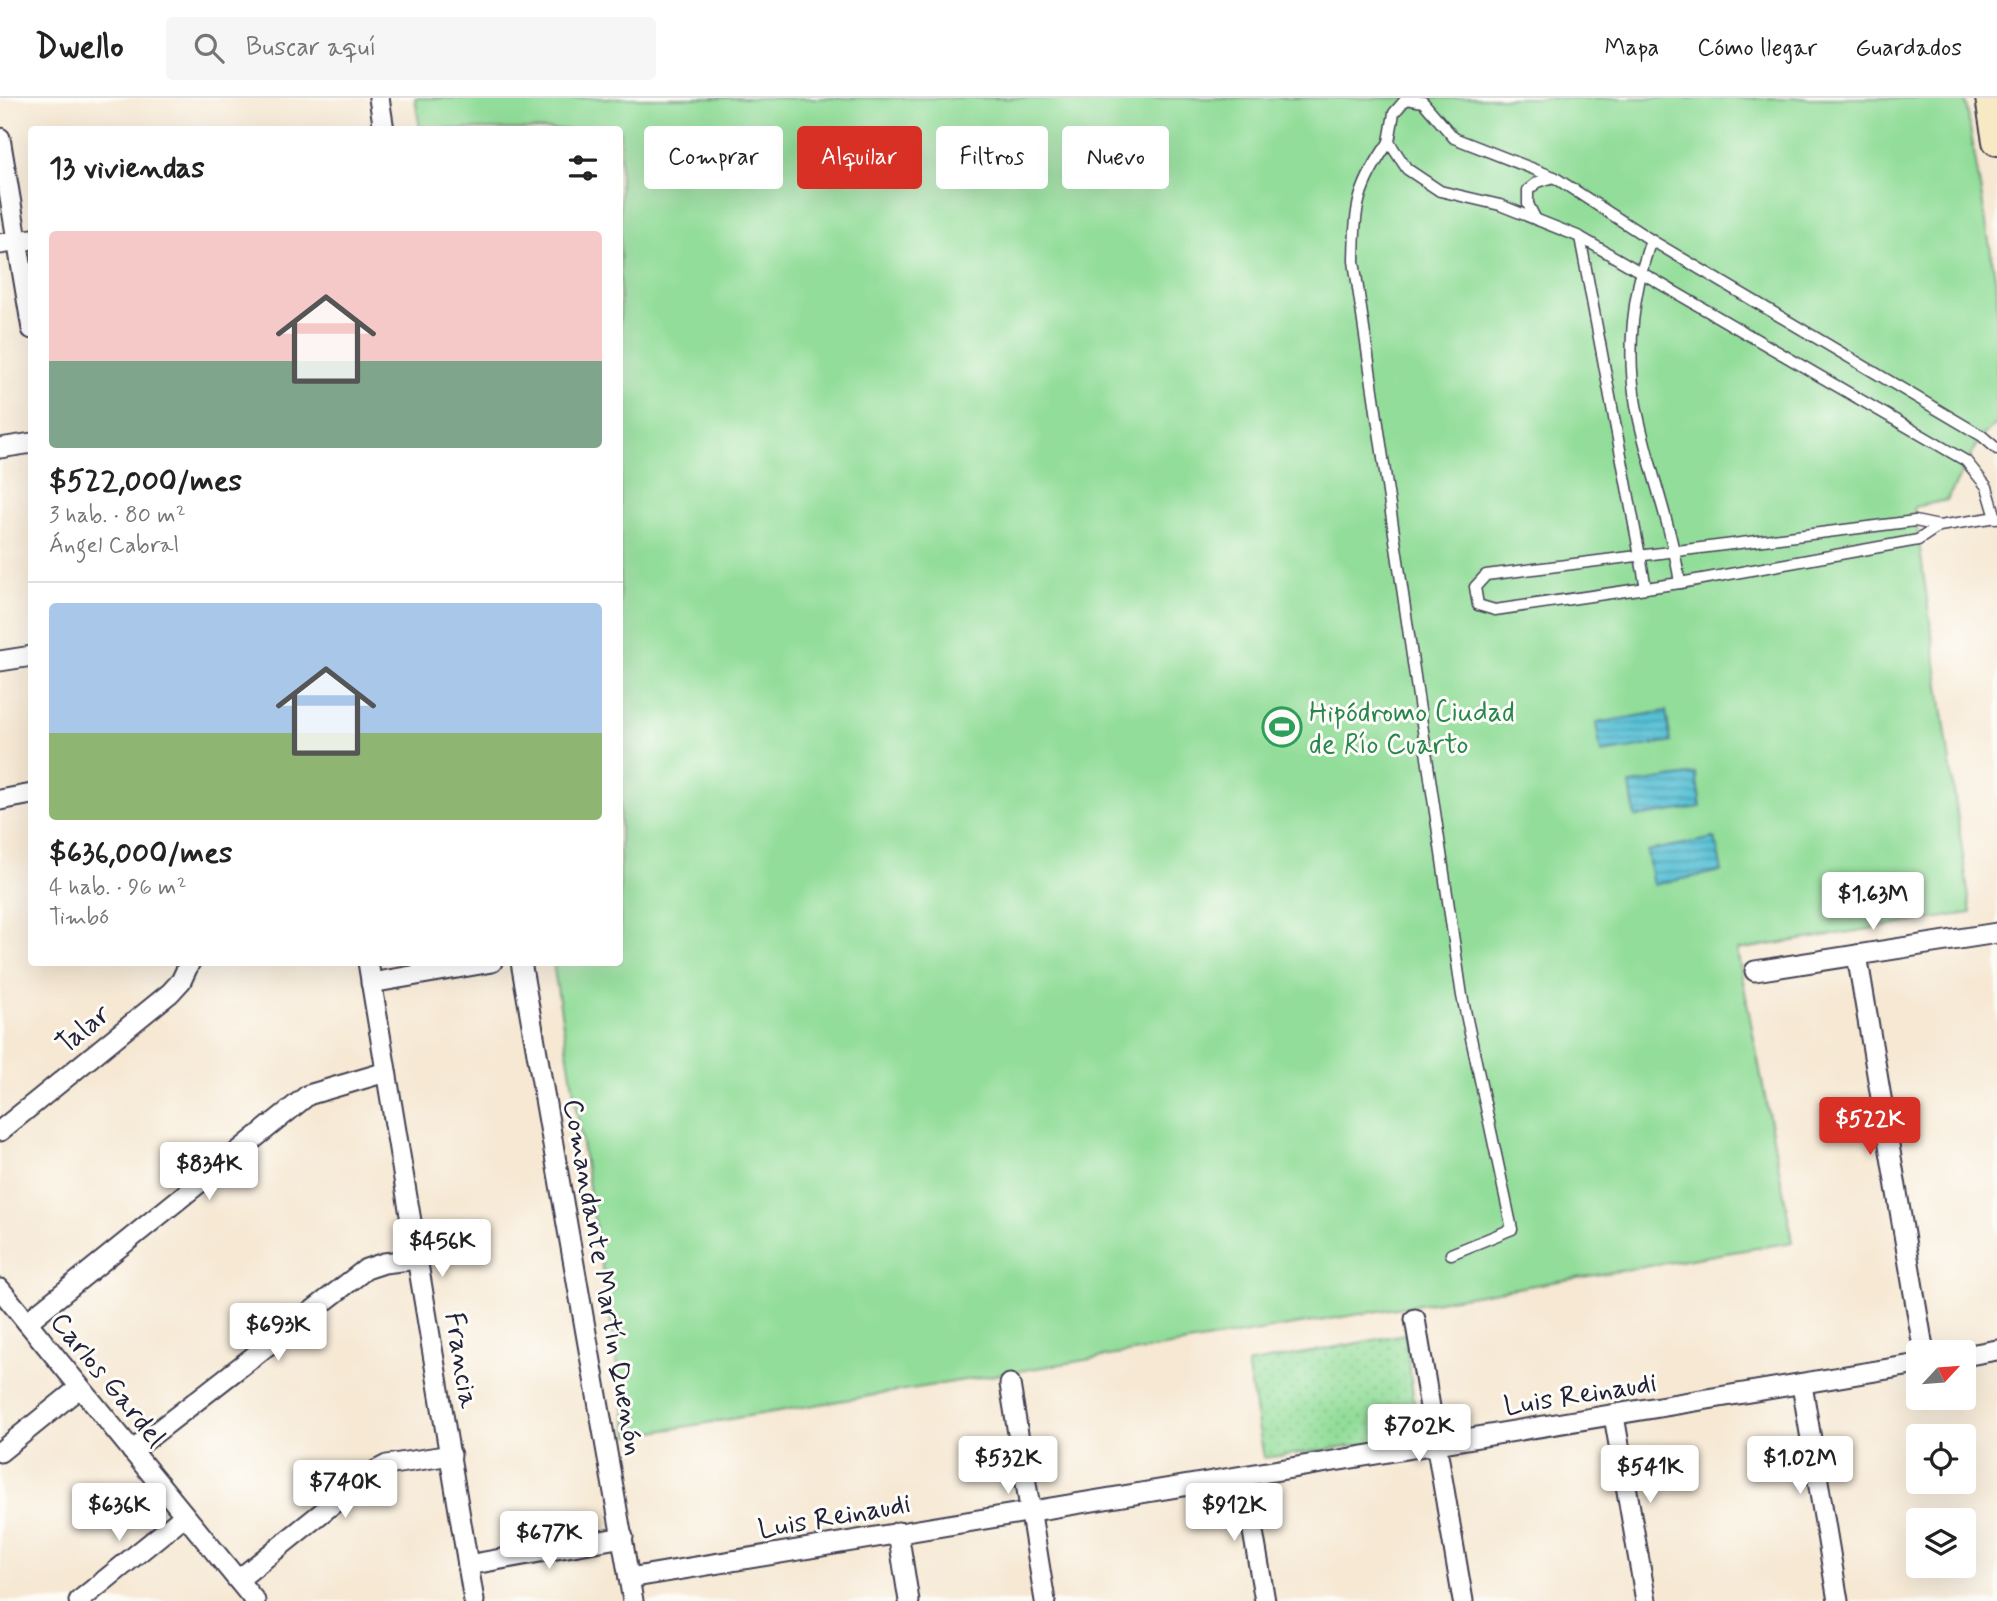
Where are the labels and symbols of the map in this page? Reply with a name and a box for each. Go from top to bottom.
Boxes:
place label: Hipódromo Ciudad de Río Cuarto [1309,695,1515,764]
sports icon: Hipódromo Ciudad de Río Cuarto [1261,706,1303,748]
pin: $1.63M [1816,872,1930,932]
street label: Talar [49,996,119,1063]
street label: Comandante Martín Quenón [553,1096,652,1459]
pin: $522K [1821,1098,1919,1157]
pin: $834K [160,1142,258,1202]
pin: $456K [393,1220,491,1279]
pin: $693K [229,1304,327,1363]
street label: Carlos Gardel [41,1305,173,1456]
street label: Francia [435,1310,486,1411]
north arrow [1906,1340,1976,1410]
street label: Luis Reinaudi [1502,1365,1659,1426]
pin: $702K [1370,1404,1468,1464]
pin: $532K [959,1436,1057,1496]
pin: $1.02M [1743,1436,1857,1496]
pin: $541K [1601,1446,1699,1505]
pin: $740K [296,1460,394,1520]
pin: $636K [70,1484,168,1543]
pin: $912K [1185,1484,1283,1543]
street label: Luis Reinaudi [755,1486,913,1549]
pin: $677K [500,1512,598,1571]

